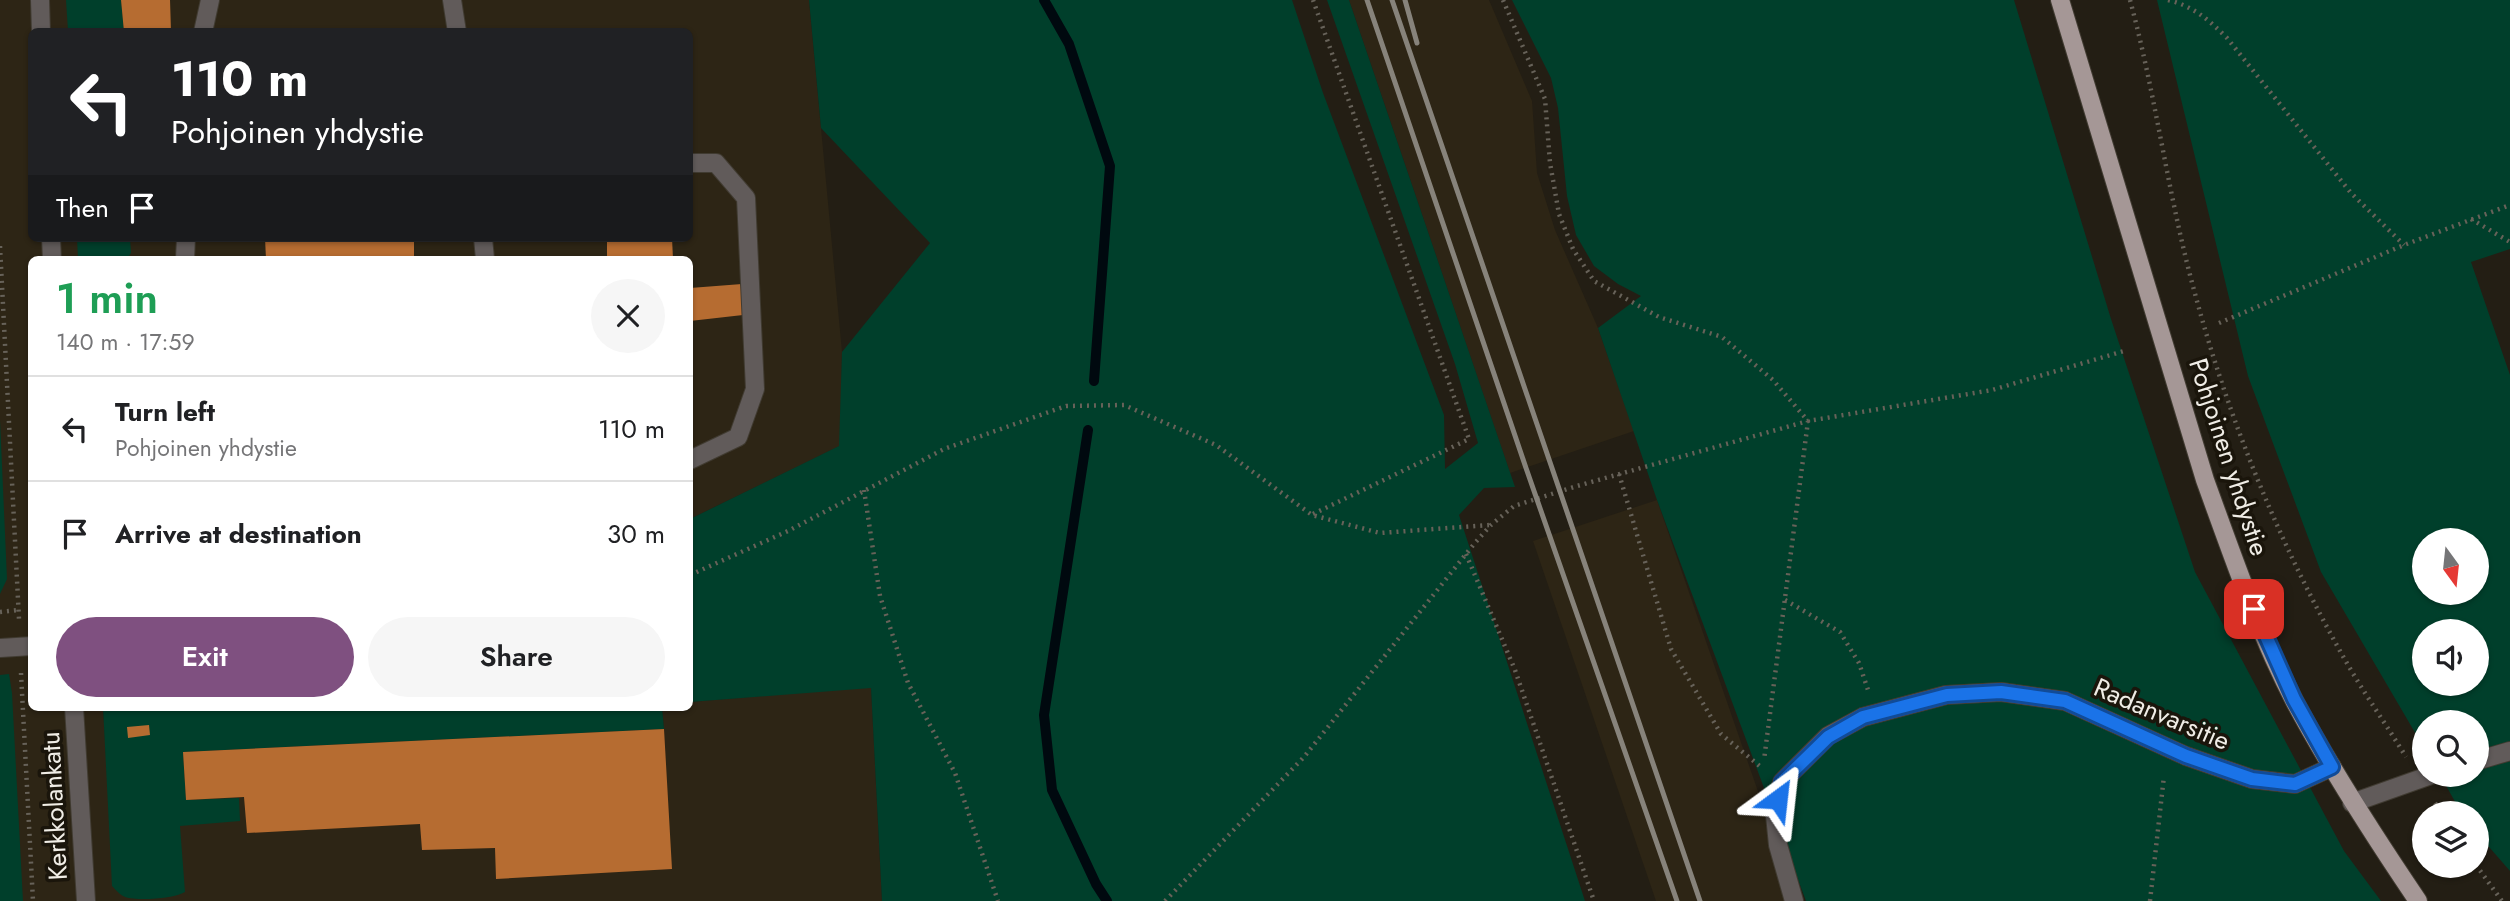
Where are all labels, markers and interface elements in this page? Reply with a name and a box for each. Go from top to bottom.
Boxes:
text: 110 m [171,44,308,114]
icon: left [56,56,147,147]
text: Pohjoinen yhdystie [171,109,424,155]
text: Then [56,189,109,227]
icon: arrive [123,189,161,227]
text: 1 min [56,268,158,329]
button: close [591,279,665,353]
text: 140 m · 17:59 [56,325,195,359]
street label: Pohjoinen yhdystie [2179,353,2279,561]
text: Turn left [115,393,215,431]
icon: left [56,410,94,448]
text: 110 m [598,410,665,448]
text: Pohjoinen yhdystie [115,431,297,465]
icon: arrive [56,515,94,553]
text: Arrive at destination [115,515,362,553]
text: 30 m [607,515,665,553]
north arrow [2412,528,2488,606]
map controls [2412,528,2489,878]
pin [2224,579,2284,639]
icon: arrive [2235,590,2273,628]
button: Exit [56,617,354,697]
button: Share [368,617,665,697]
button: sound [2412,619,2489,696]
street label: Radanvarsitie [2088,668,2236,760]
button: search [2412,710,2489,787]
street label: Kerkkolankatu [31,731,77,881]
position arrow [1741,762,1815,836]
button: layers [2412,801,2489,878]

